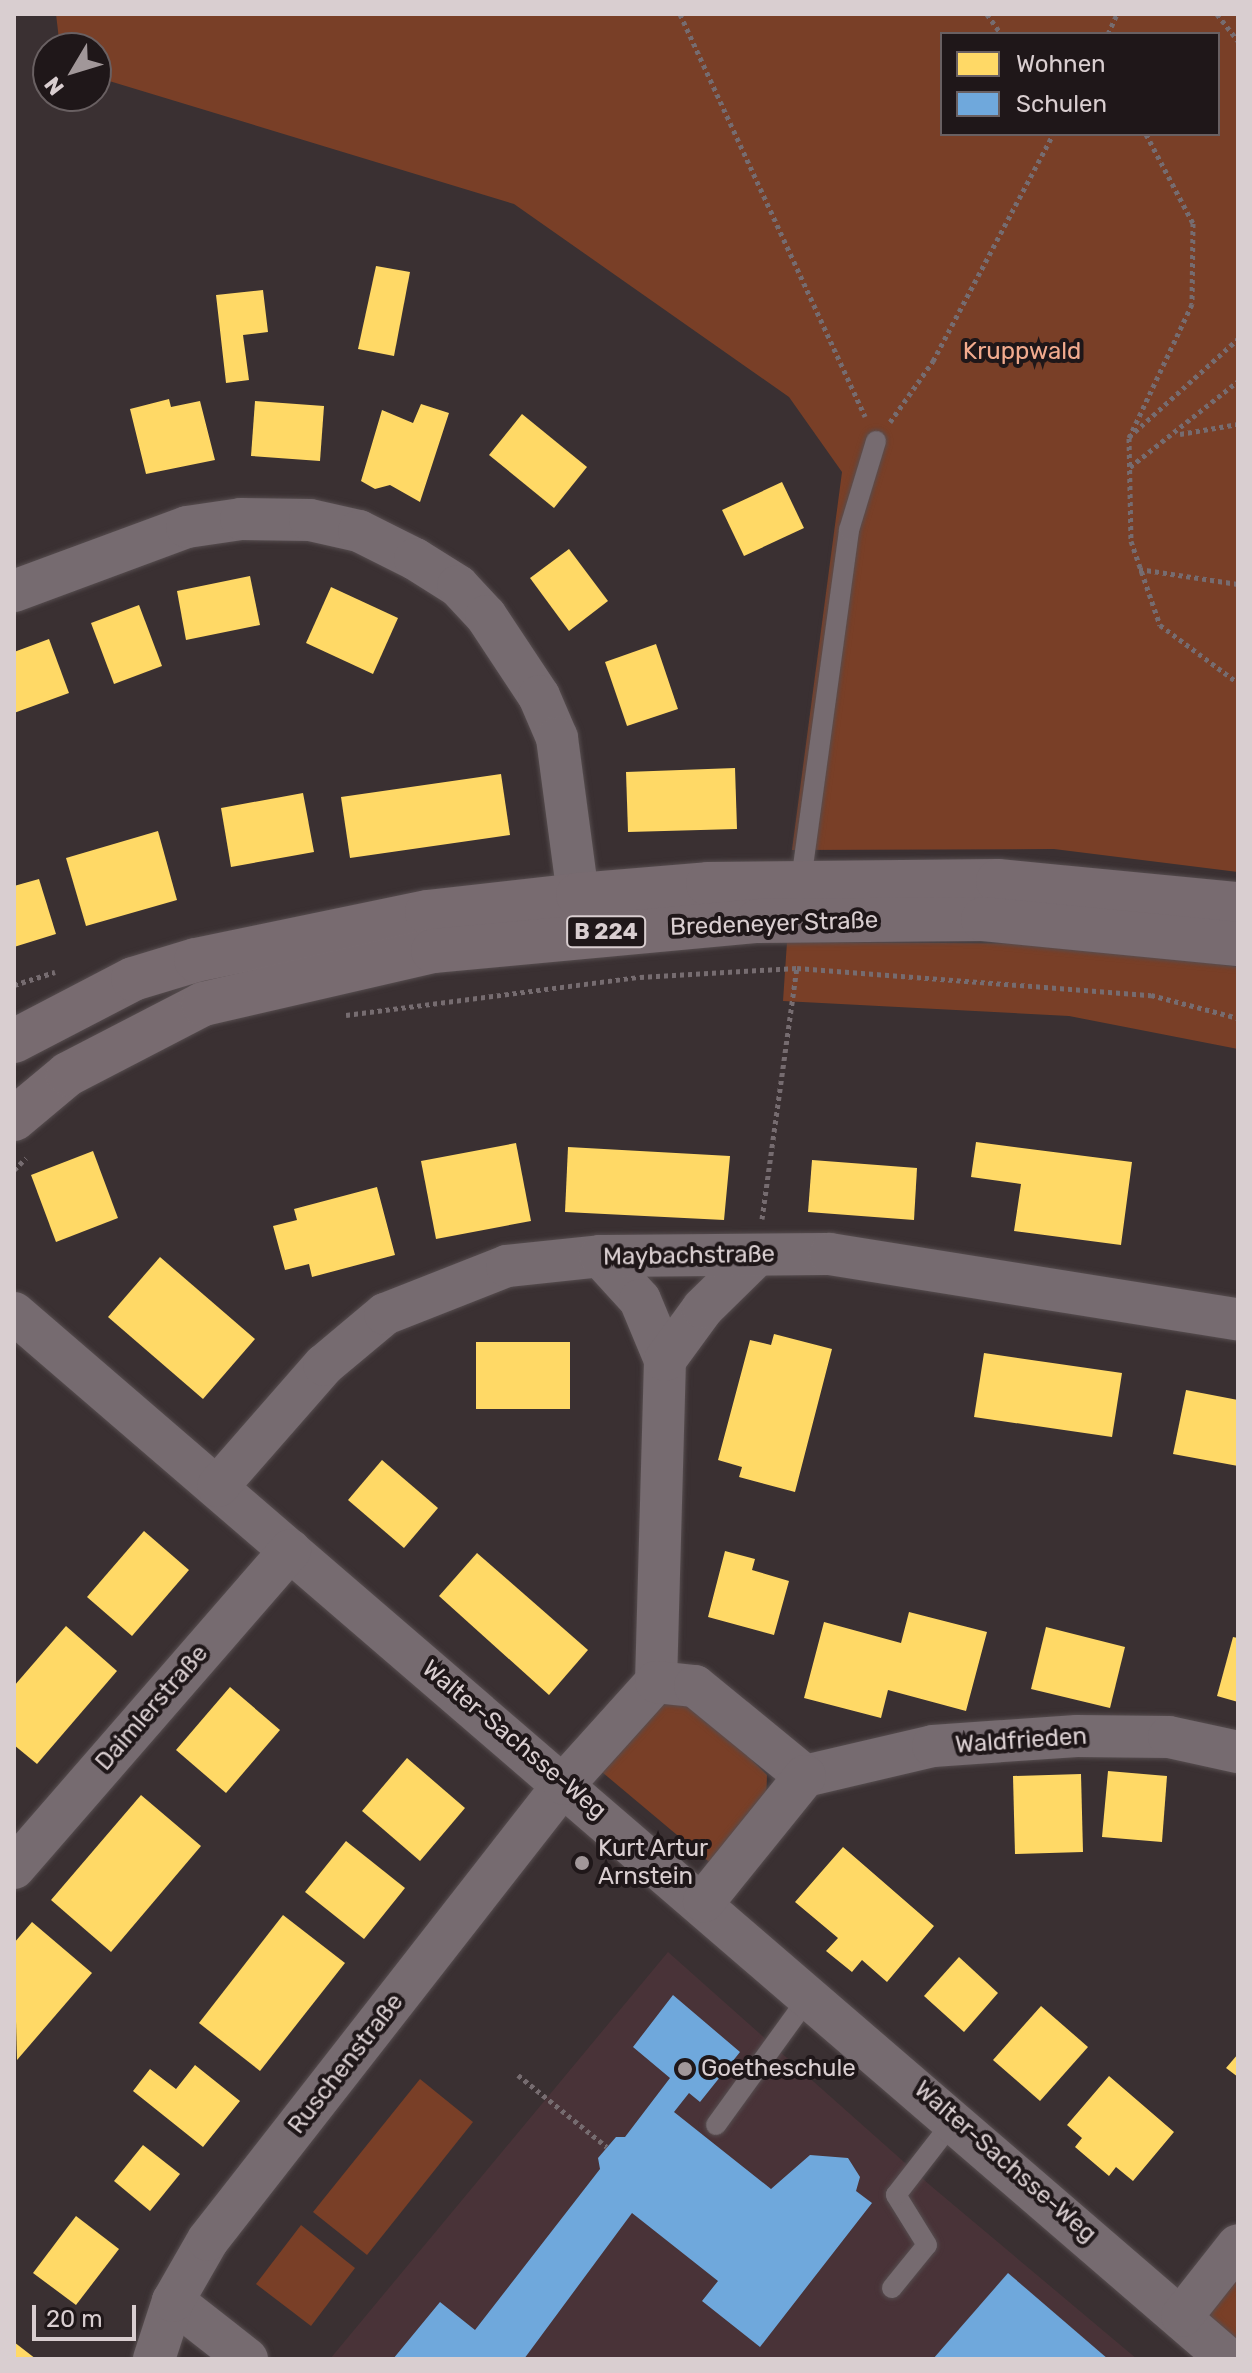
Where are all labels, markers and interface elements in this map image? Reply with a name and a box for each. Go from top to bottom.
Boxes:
north arrow [32,32,112,112]
legend [940,32,1220,136]
text: Wohnen [1016,50,1106,78]
text: N [39,71,70,100]
text: Schulen [1016,90,1107,118]
park label: Kruppwald [963,338,1081,366]
street label: Bredeneyer Straße [669,906,879,942]
road number: B 224 [566,914,646,950]
street label: Maybachstraße [603,1240,775,1272]
street label: Daimlerstraße [90,1639,214,1777]
street label: Walter-Sachsse-Weg [416,1655,612,1825]
street label: Waldfrieden [954,1722,1088,1760]
place label: Kurt Artur Arnstein [598,1835,709,1891]
marker: Kurt Artur Arnstein [573,1854,591,1872]
street label: Ruschenstraße [282,1988,410,2140]
place label: Goetheschule [701,2055,856,2083]
marker: Goetheschule [676,2060,694,2078]
street label: Walter-Sachsse-Weg [908,2075,1102,2249]
scale bar [36,2289,140,2339]
text: 20 m [46,2305,103,2333]

